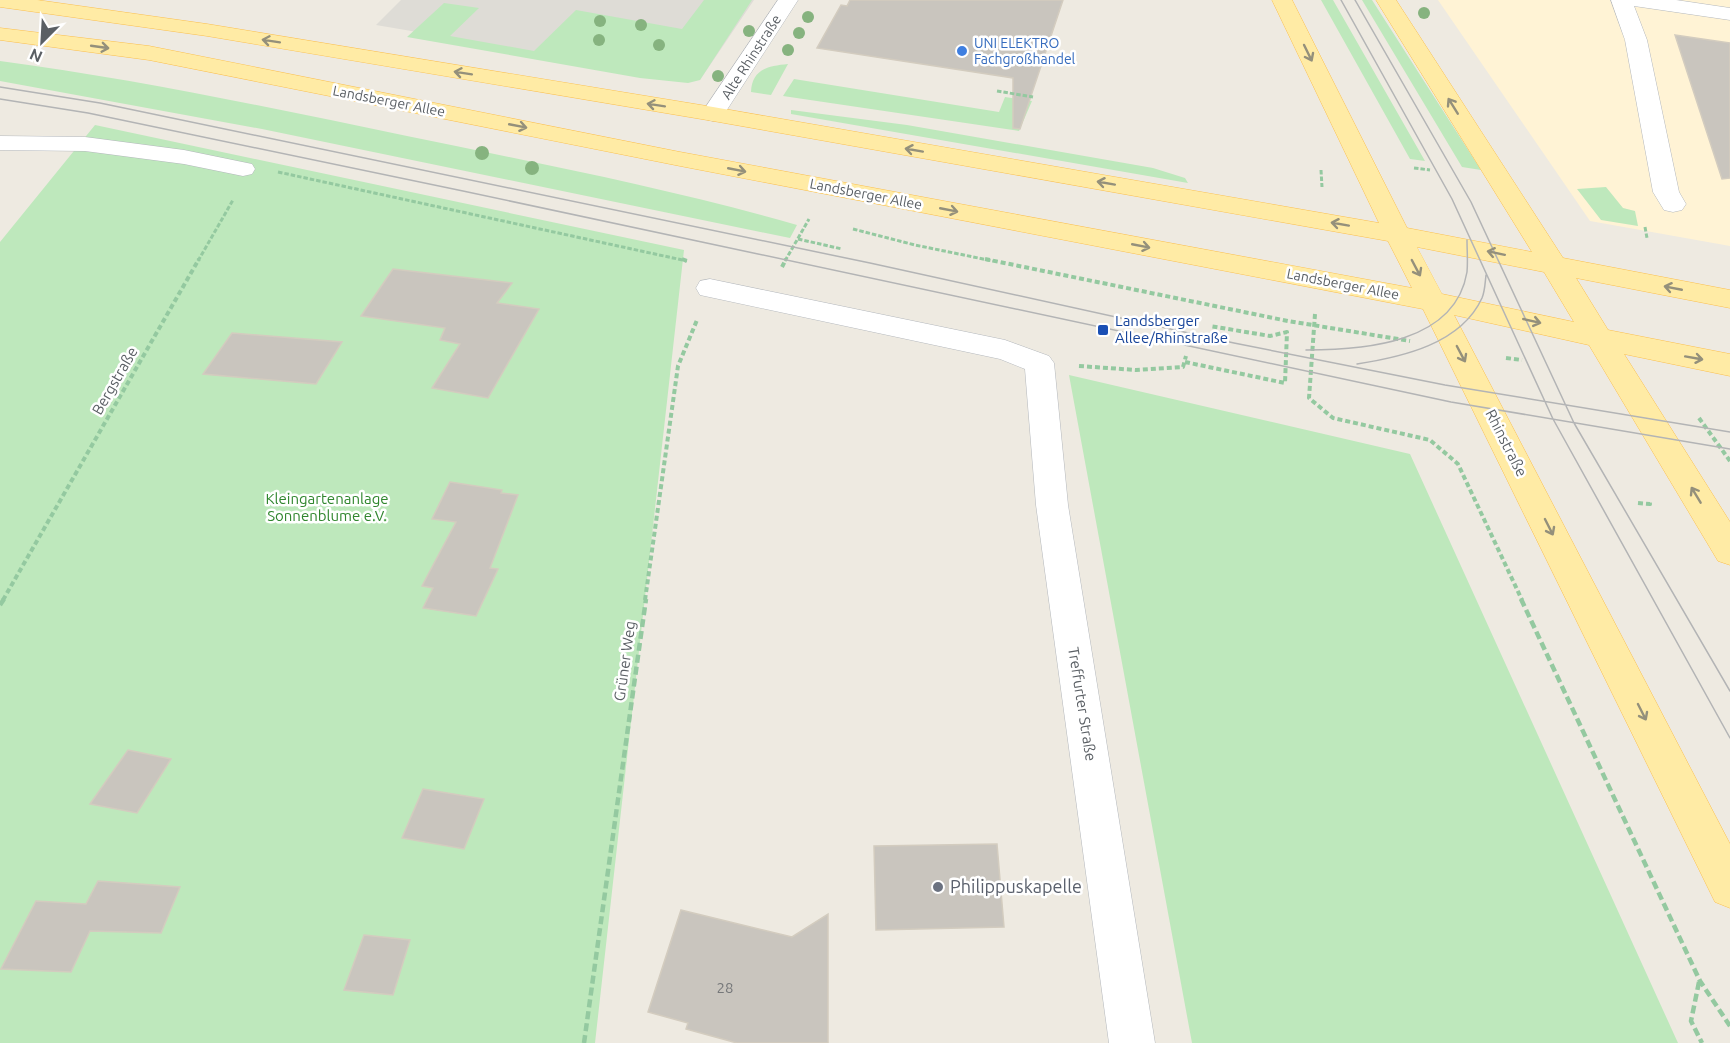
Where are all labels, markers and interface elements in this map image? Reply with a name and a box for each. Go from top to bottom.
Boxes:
north arrow [12,12,72,72]
street label: Alte Rhinstraße [718,12,784,102]
one-way arrow [262,35,281,46]
place label: UNI ELEKTRO Fachgroßhandel [974,35,1076,67]
one-way arrow [89,41,109,52]
one-way arrow [1302,43,1314,61]
marker: UNI ELEKTRO Fachgroßhandel [955,44,969,58]
text: N [27,45,45,66]
one-way arrow [454,67,474,78]
street label: Landsberger Allee [332,82,446,120]
one-way arrow [1446,98,1458,115]
one-way arrow [646,99,666,110]
one-way arrow [508,121,527,132]
one-way arrow [905,144,925,155]
one-way arrow [727,164,746,175]
street label: Landsberger Allee [809,175,923,213]
one-way arrow [1097,177,1117,188]
one-way arrow [939,205,959,216]
one-way arrow [1331,218,1350,229]
one-way arrow [1130,241,1150,252]
one-way arrow [1487,247,1506,258]
one-way arrow [1410,259,1422,276]
street label: Landsberger Allee [1286,265,1400,303]
one-way arrow [1663,282,1683,293]
place label: Landsberger Allee/Rhinstraße [1115,312,1228,346]
one-way arrow [1523,316,1542,328]
marker: Landsberger Allee/Rhinstraße [1096,323,1110,337]
street label: Bergstraße [88,344,141,418]
one-way arrow [1456,344,1467,362]
one-way arrow [1684,353,1703,364]
street label: Rhinstraße [1482,406,1531,479]
one-way arrow [1690,487,1702,504]
park label: Kleingartenanlage Sonnenblume e.V. [265,490,389,524]
one-way arrow [1544,518,1555,536]
street label: Grüner Weg [610,620,639,702]
street label: Treffurter Straße [1065,646,1100,762]
one-way arrow [1637,703,1648,721]
place label: Philippuskapelle [950,876,1082,896]
marker: Philippuskapelle [931,880,945,894]
house number: 28 [717,979,733,996]

